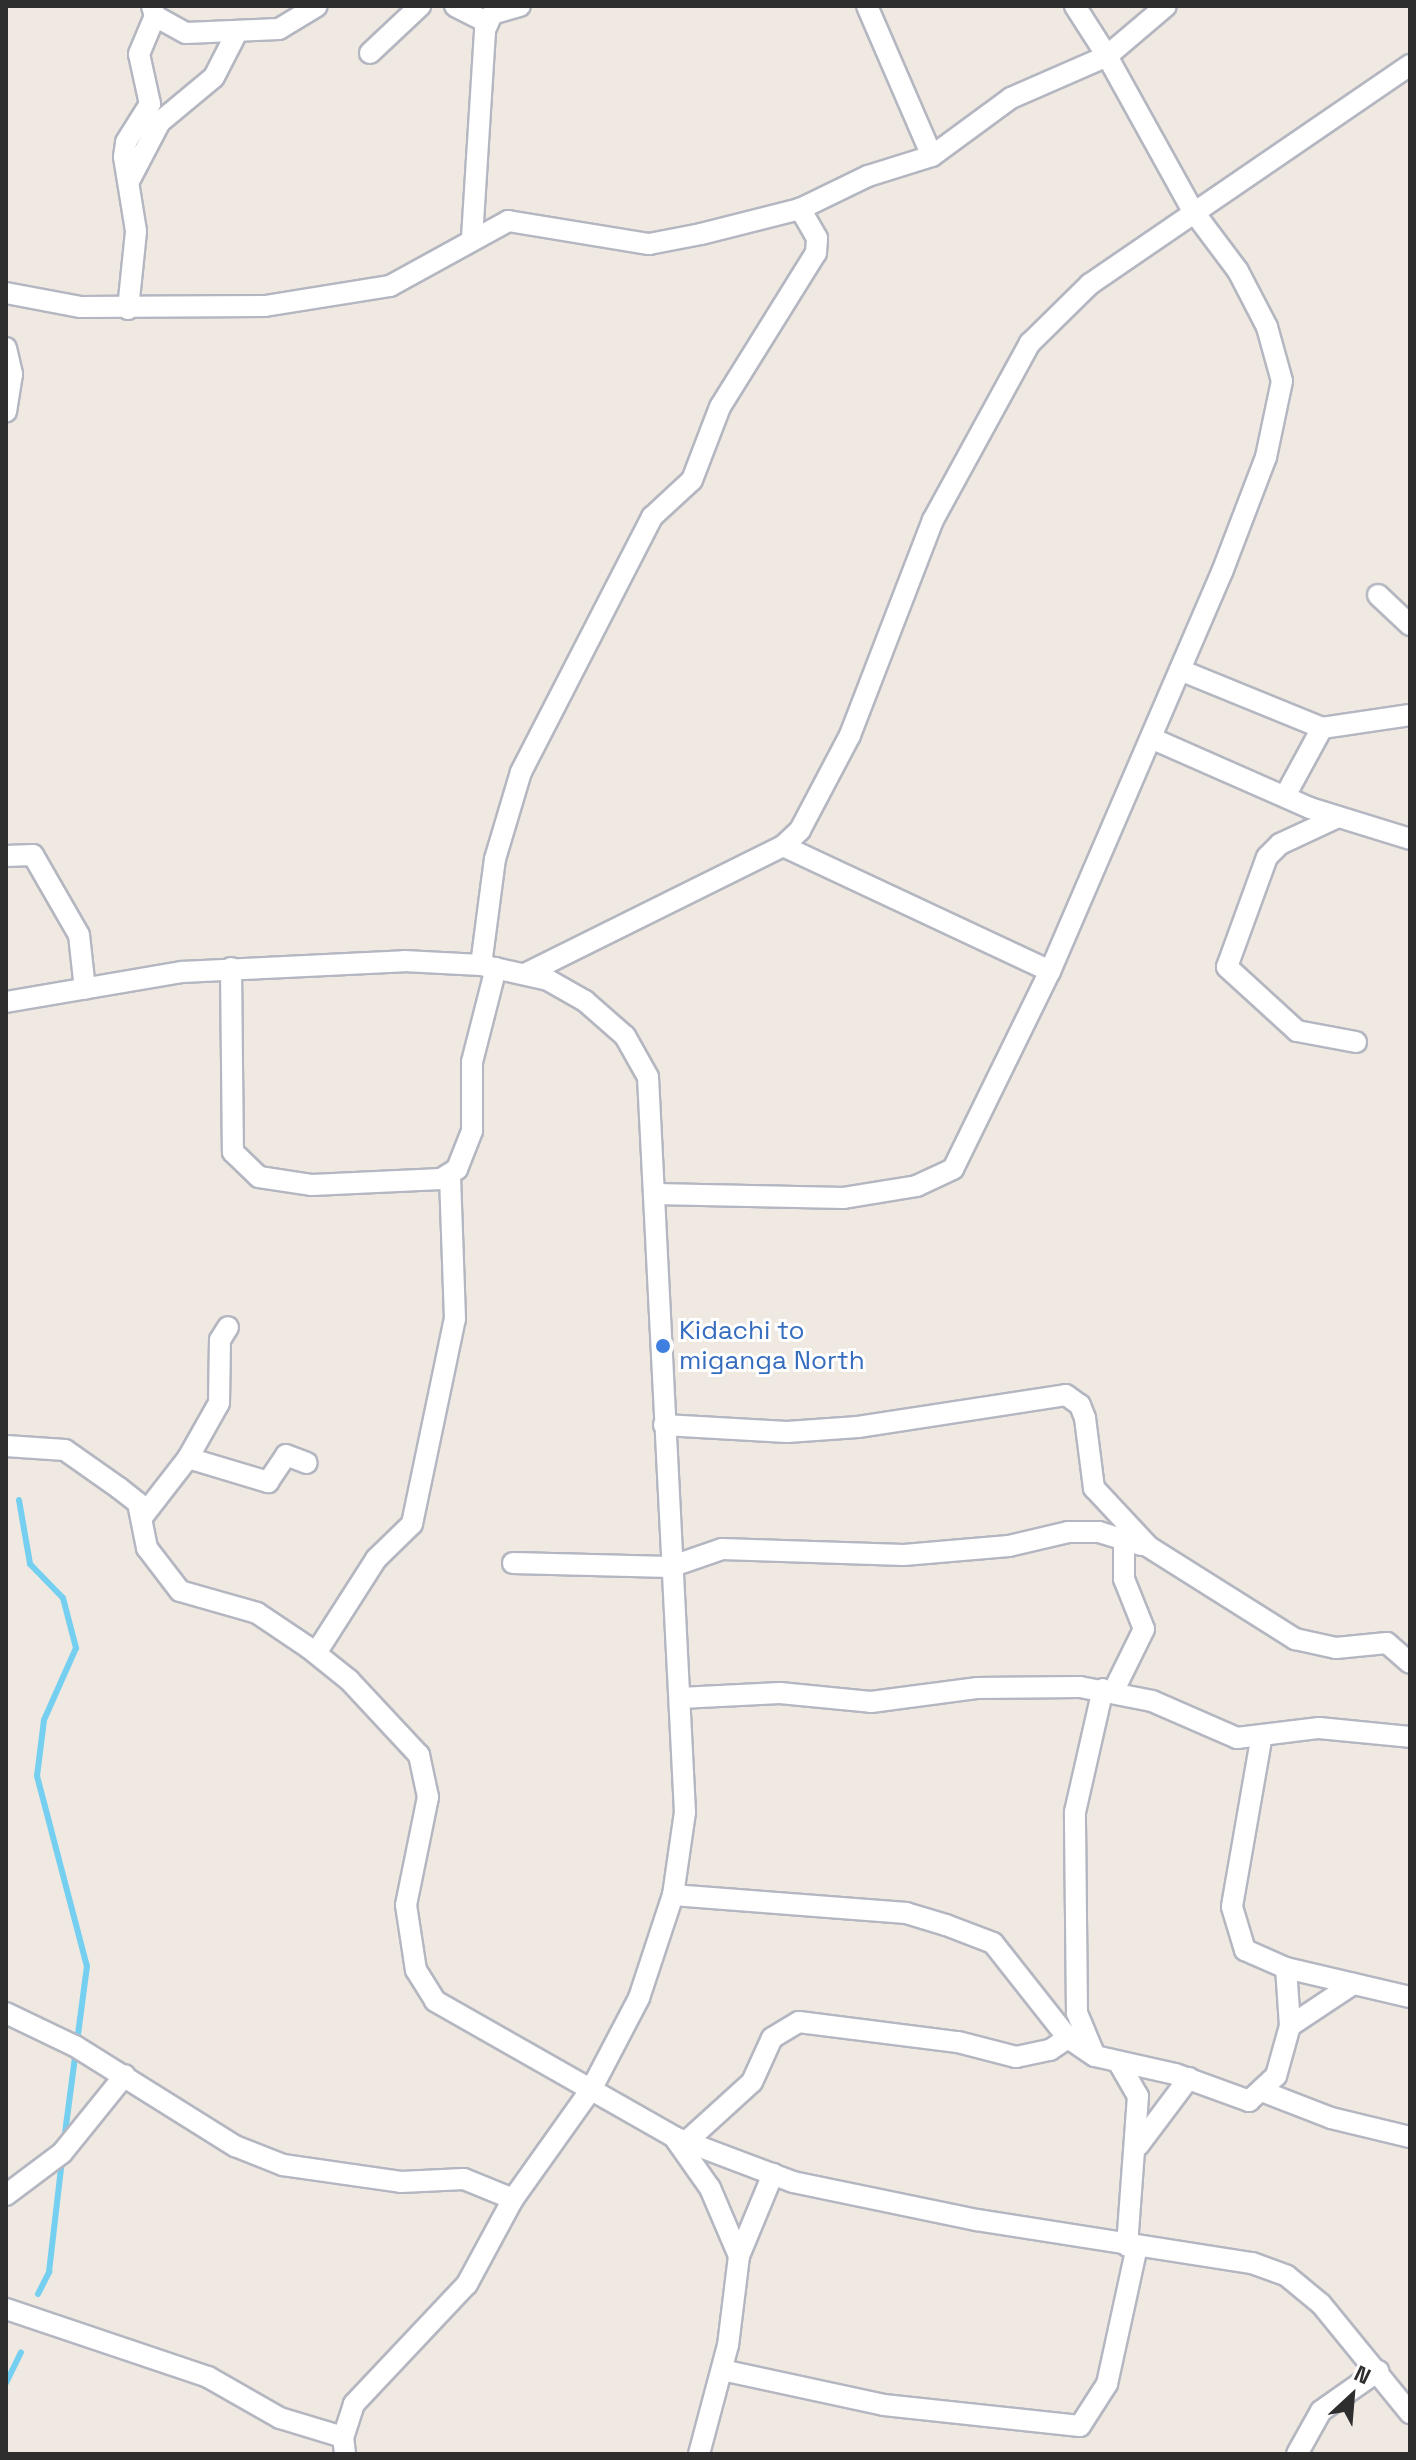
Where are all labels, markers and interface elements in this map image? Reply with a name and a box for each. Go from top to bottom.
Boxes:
place label: Kidachi to miganga North [679,1315,865,1376]
marker: Kidachi to miganga North [654,1337,672,1355]
north arrow [1312,2356,1392,2436]
text: N [1350,2359,1375,2390]

